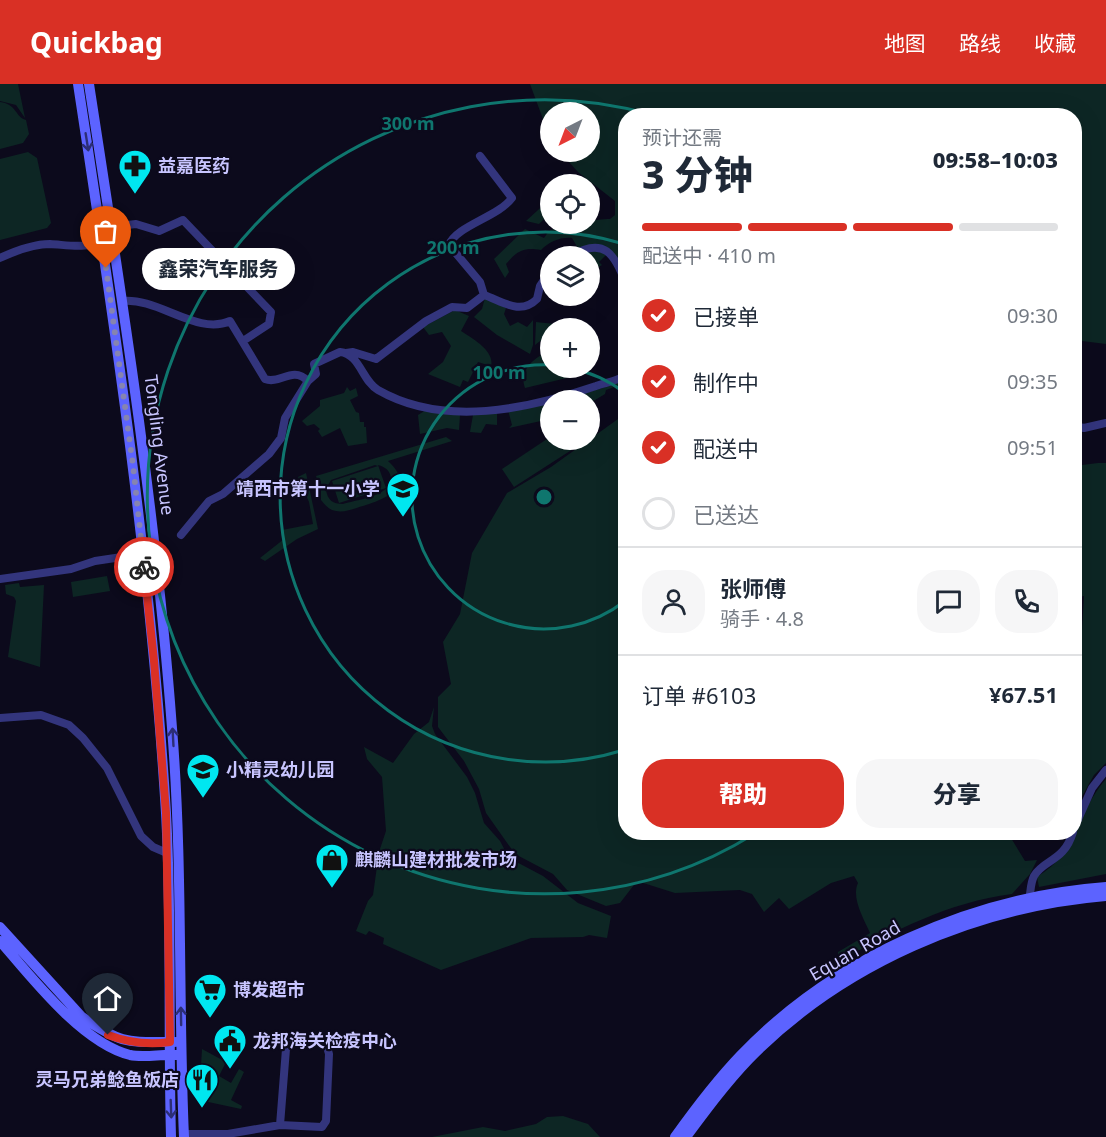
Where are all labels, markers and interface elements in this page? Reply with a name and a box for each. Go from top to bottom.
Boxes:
text: Quickbag [30,23,163,61]
text: 地图 [884,29,926,57]
text: 路线 [959,29,1001,57]
text: 收藏 [1034,29,1076,57]
north arrow [540,102,600,162]
map controls [540,102,600,450]
text: 300 m [381,111,435,135]
text: 预计还需 [642,124,722,151]
one-way arrow [81,131,92,151]
text: 09:58–10:03 [933,144,1058,174]
text: 3 分钟 [642,147,753,200]
pharmacy icon: 益嘉医药 [117,148,153,195]
place label: 益嘉医药 [158,153,230,177]
button: locate [540,174,600,234]
pin [80,206,131,268]
icon: bag [89,215,122,248]
text: 200 m [426,235,480,259]
text: 配送中 · 410 m [642,242,776,269]
button: layers [540,246,600,306]
callout: 鑫荣汽车服务 [142,247,295,289]
text: 鑫荣汽车服务 [159,255,279,282]
icon: check [642,299,675,332]
text: 已接单 [693,301,759,331]
text: 09:30 [1007,302,1058,329]
button: + [540,318,600,378]
text: 100 m [472,360,526,384]
icon: check [642,365,675,398]
text: 制作中 [693,367,759,397]
text: 09:35 [1007,368,1058,395]
street label: Tongling Avenue [139,373,181,516]
button: − [540,390,600,450]
icon: check [642,431,675,464]
text: 配送中 [693,433,759,463]
text: 09:51 [1007,434,1058,461]
school or university icon: 靖西市第十一小学 [385,471,421,518]
place label: 靖西市第十一小学 [236,476,380,500]
centre of rings [534,487,554,507]
text: 已送达 [693,499,759,529]
courier [114,537,174,597]
icon: bike [128,551,161,584]
button: person [642,570,705,633]
button: chat [917,570,980,633]
button: phone [995,570,1058,633]
text: 张师傅 [720,573,786,603]
text: 骑手 · 4.8 [720,605,804,632]
text: ¥67.51 [989,679,1058,709]
text: 订单 #6103 [642,680,756,710]
one-way arrow [167,727,178,747]
school or university icon: 小精灵幼儿园 [185,752,221,799]
place label: 小精灵幼儿园 [226,757,334,781]
button: 帮助 [642,759,844,828]
button: 分享 [856,759,1058,828]
shop icon: 麒麟山建材批发市场 [314,842,350,889]
place label: 麒麟山建材批发市场 [355,847,517,871]
street label: Equan Road [805,914,904,986]
supermarket icon: 博发超市 [192,972,228,1019]
pin [82,973,133,1035]
place label: 博发超市 [233,977,305,1001]
icon: home [91,982,124,1015]
one-way arrow [175,1006,187,1026]
public building icon: 龙邦海关检疫中心 [212,1023,248,1070]
place label: 龙邦海关检疫中心 [253,1028,397,1052]
restaurant icon: 灵马兄弟鲶鱼饭店 [184,1062,220,1109]
place label: 灵马兄弟鲶鱼饭店 [35,1067,179,1091]
one-way arrow [165,1098,176,1118]

